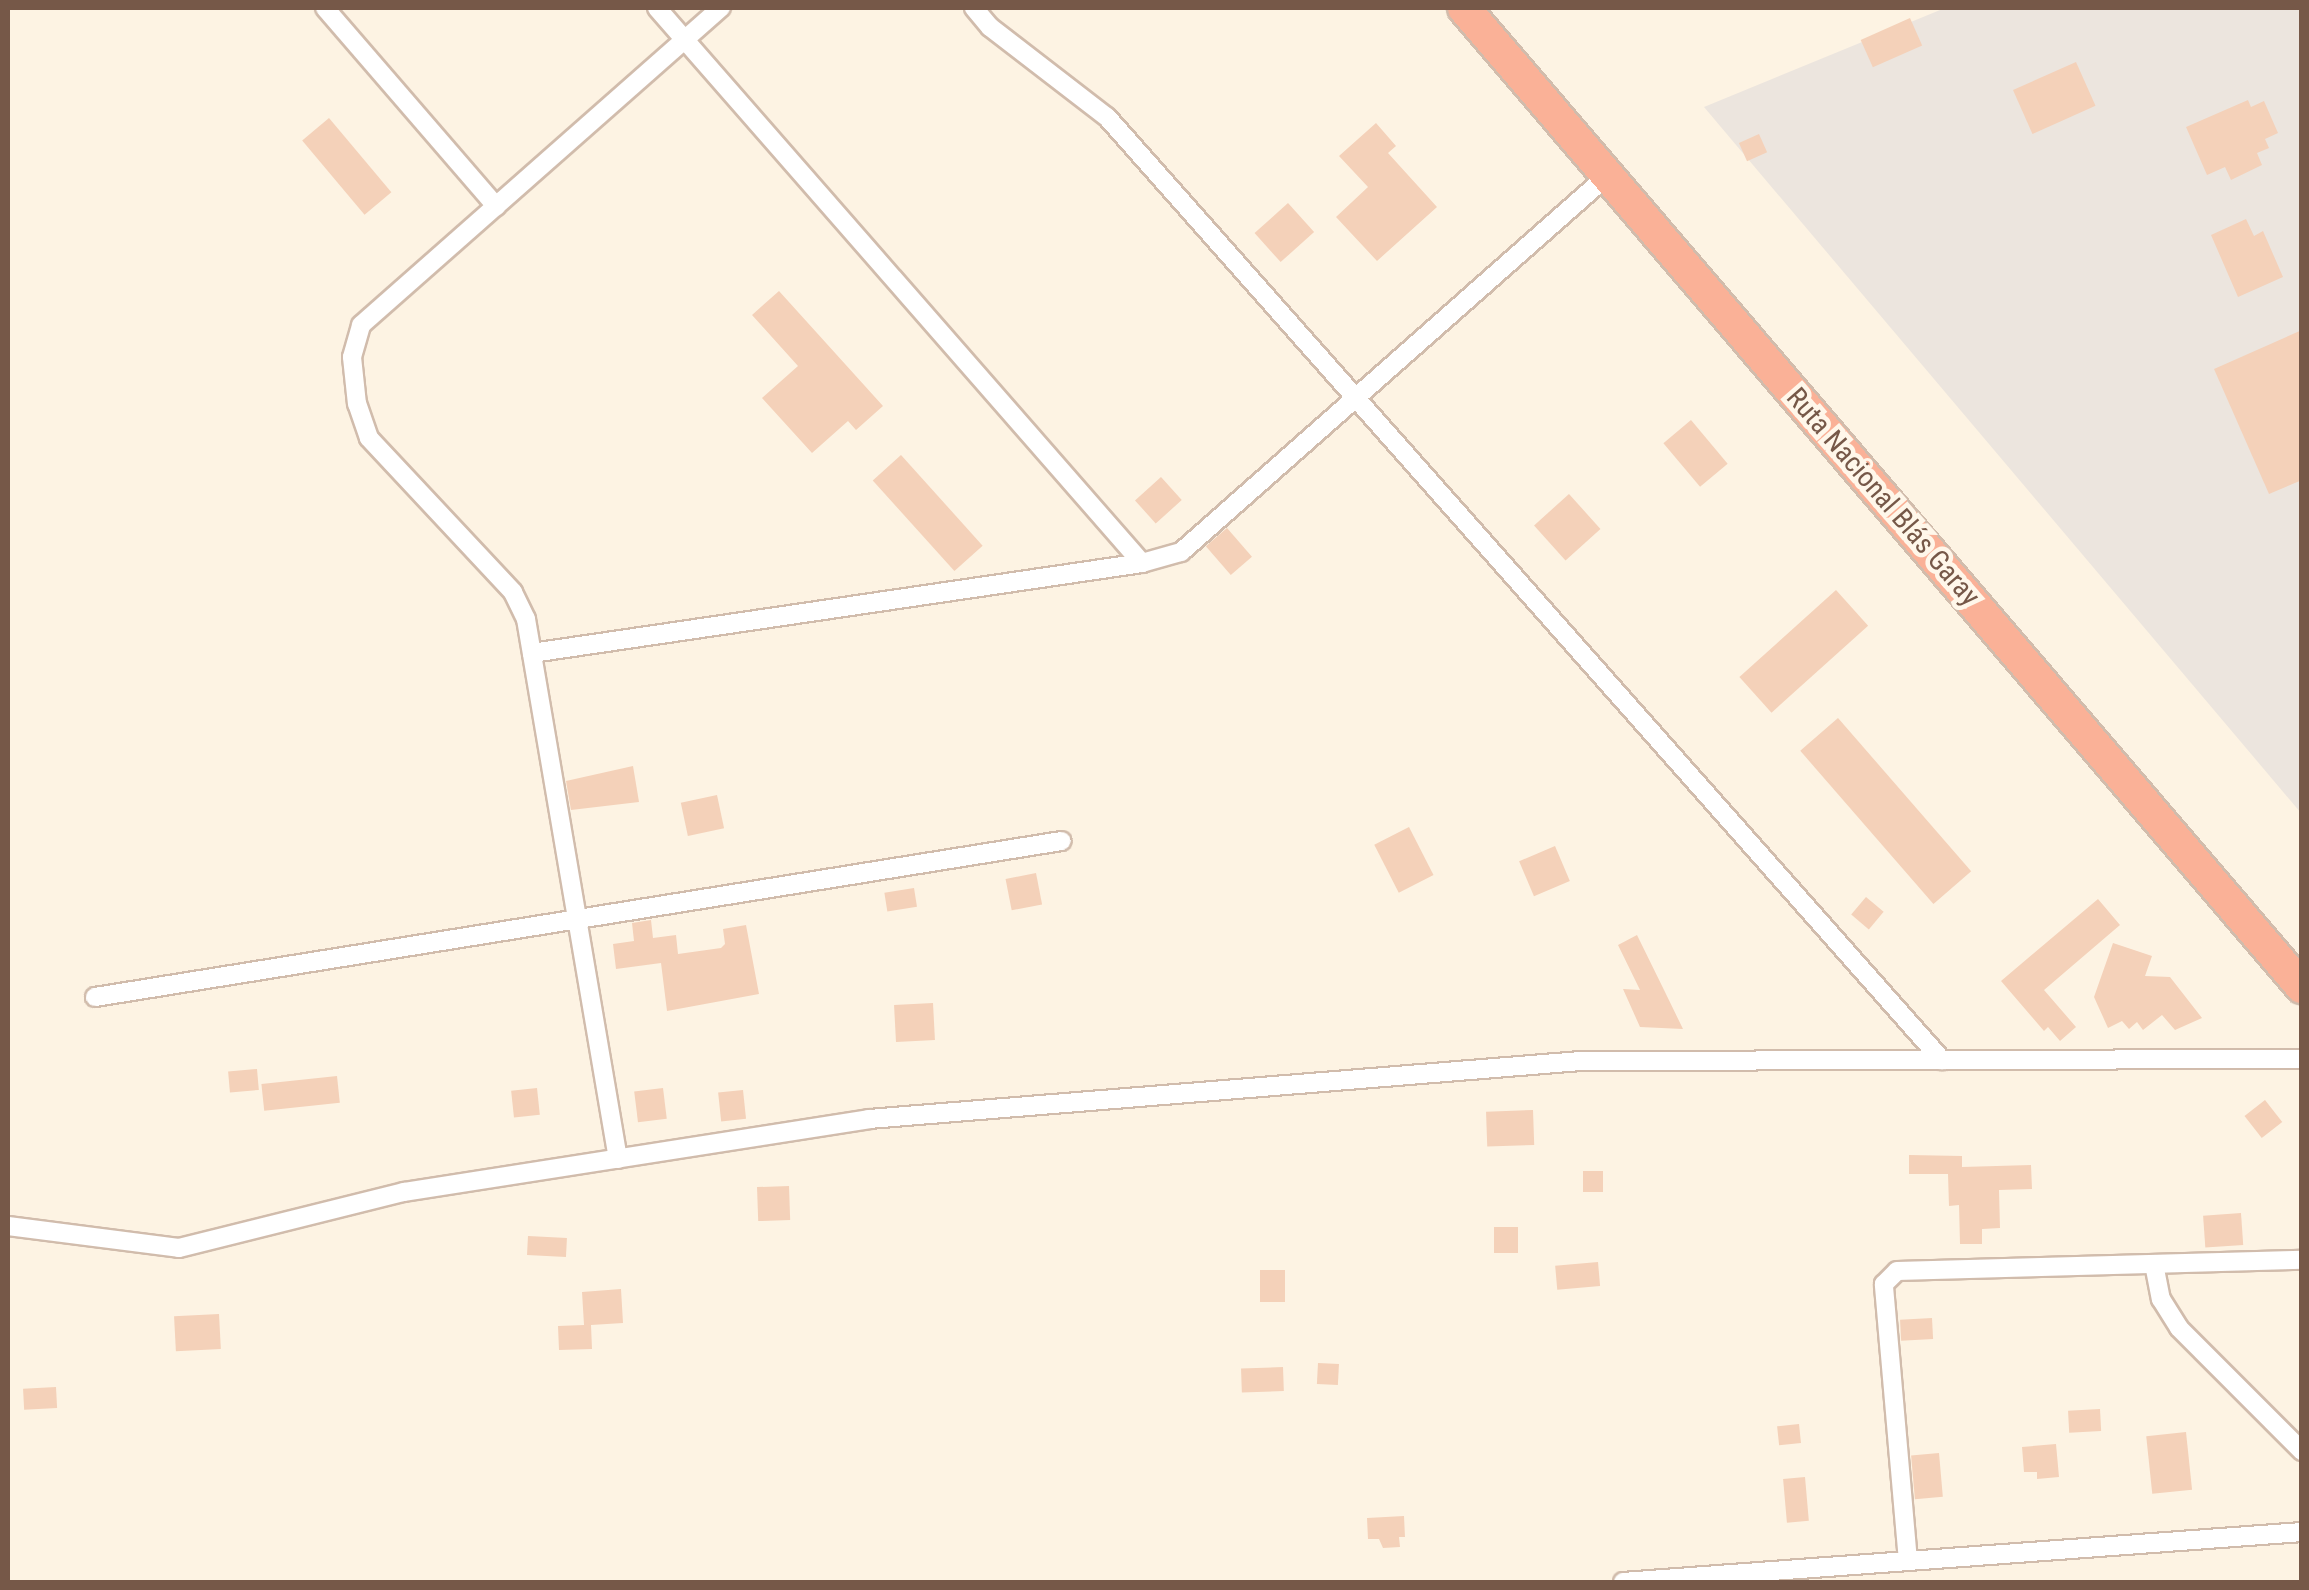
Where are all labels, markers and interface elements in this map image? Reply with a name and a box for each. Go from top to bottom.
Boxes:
street label: Ruta Nacional Blás Garay [1779,381,1987,613]

